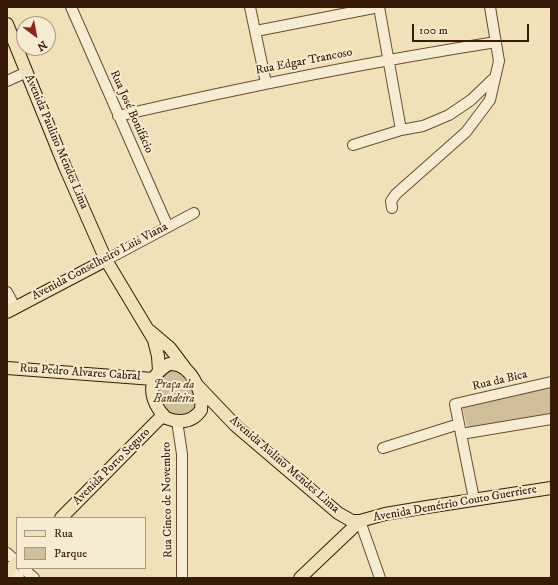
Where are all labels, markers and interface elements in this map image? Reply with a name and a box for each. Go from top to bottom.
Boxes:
north arrow [16,16,56,56]
scale bar [414,16,531,42]
text: 100 m [419,23,448,38]
text: N [34,37,49,54]
street label: Rua Edgar Trancoso [254,46,354,78]
street label: Rua José Bonifácio [106,68,156,156]
street label: Avenida Paulino Mendes Lima [21,72,91,212]
street label: Avenida Conselheiro Luis Viana [30,220,170,304]
street label: Rua Pedro Alvares Cabral [19,362,141,384]
street label: Rua da Bica [471,368,529,394]
park label: Praça da Bandeira [153,379,195,407]
street label: Avenida Aulino Mendes Lima [226,413,342,517]
street label: Avenida Porto Seguro [70,425,154,509]
street label: Rua Cinco de Novembro [160,442,176,558]
street label: Avenida Demétrio Couto Guerriere [372,483,538,525]
legend [16,517,146,569]
text: Rua [54,526,73,541]
text: Parque [54,546,87,561]

